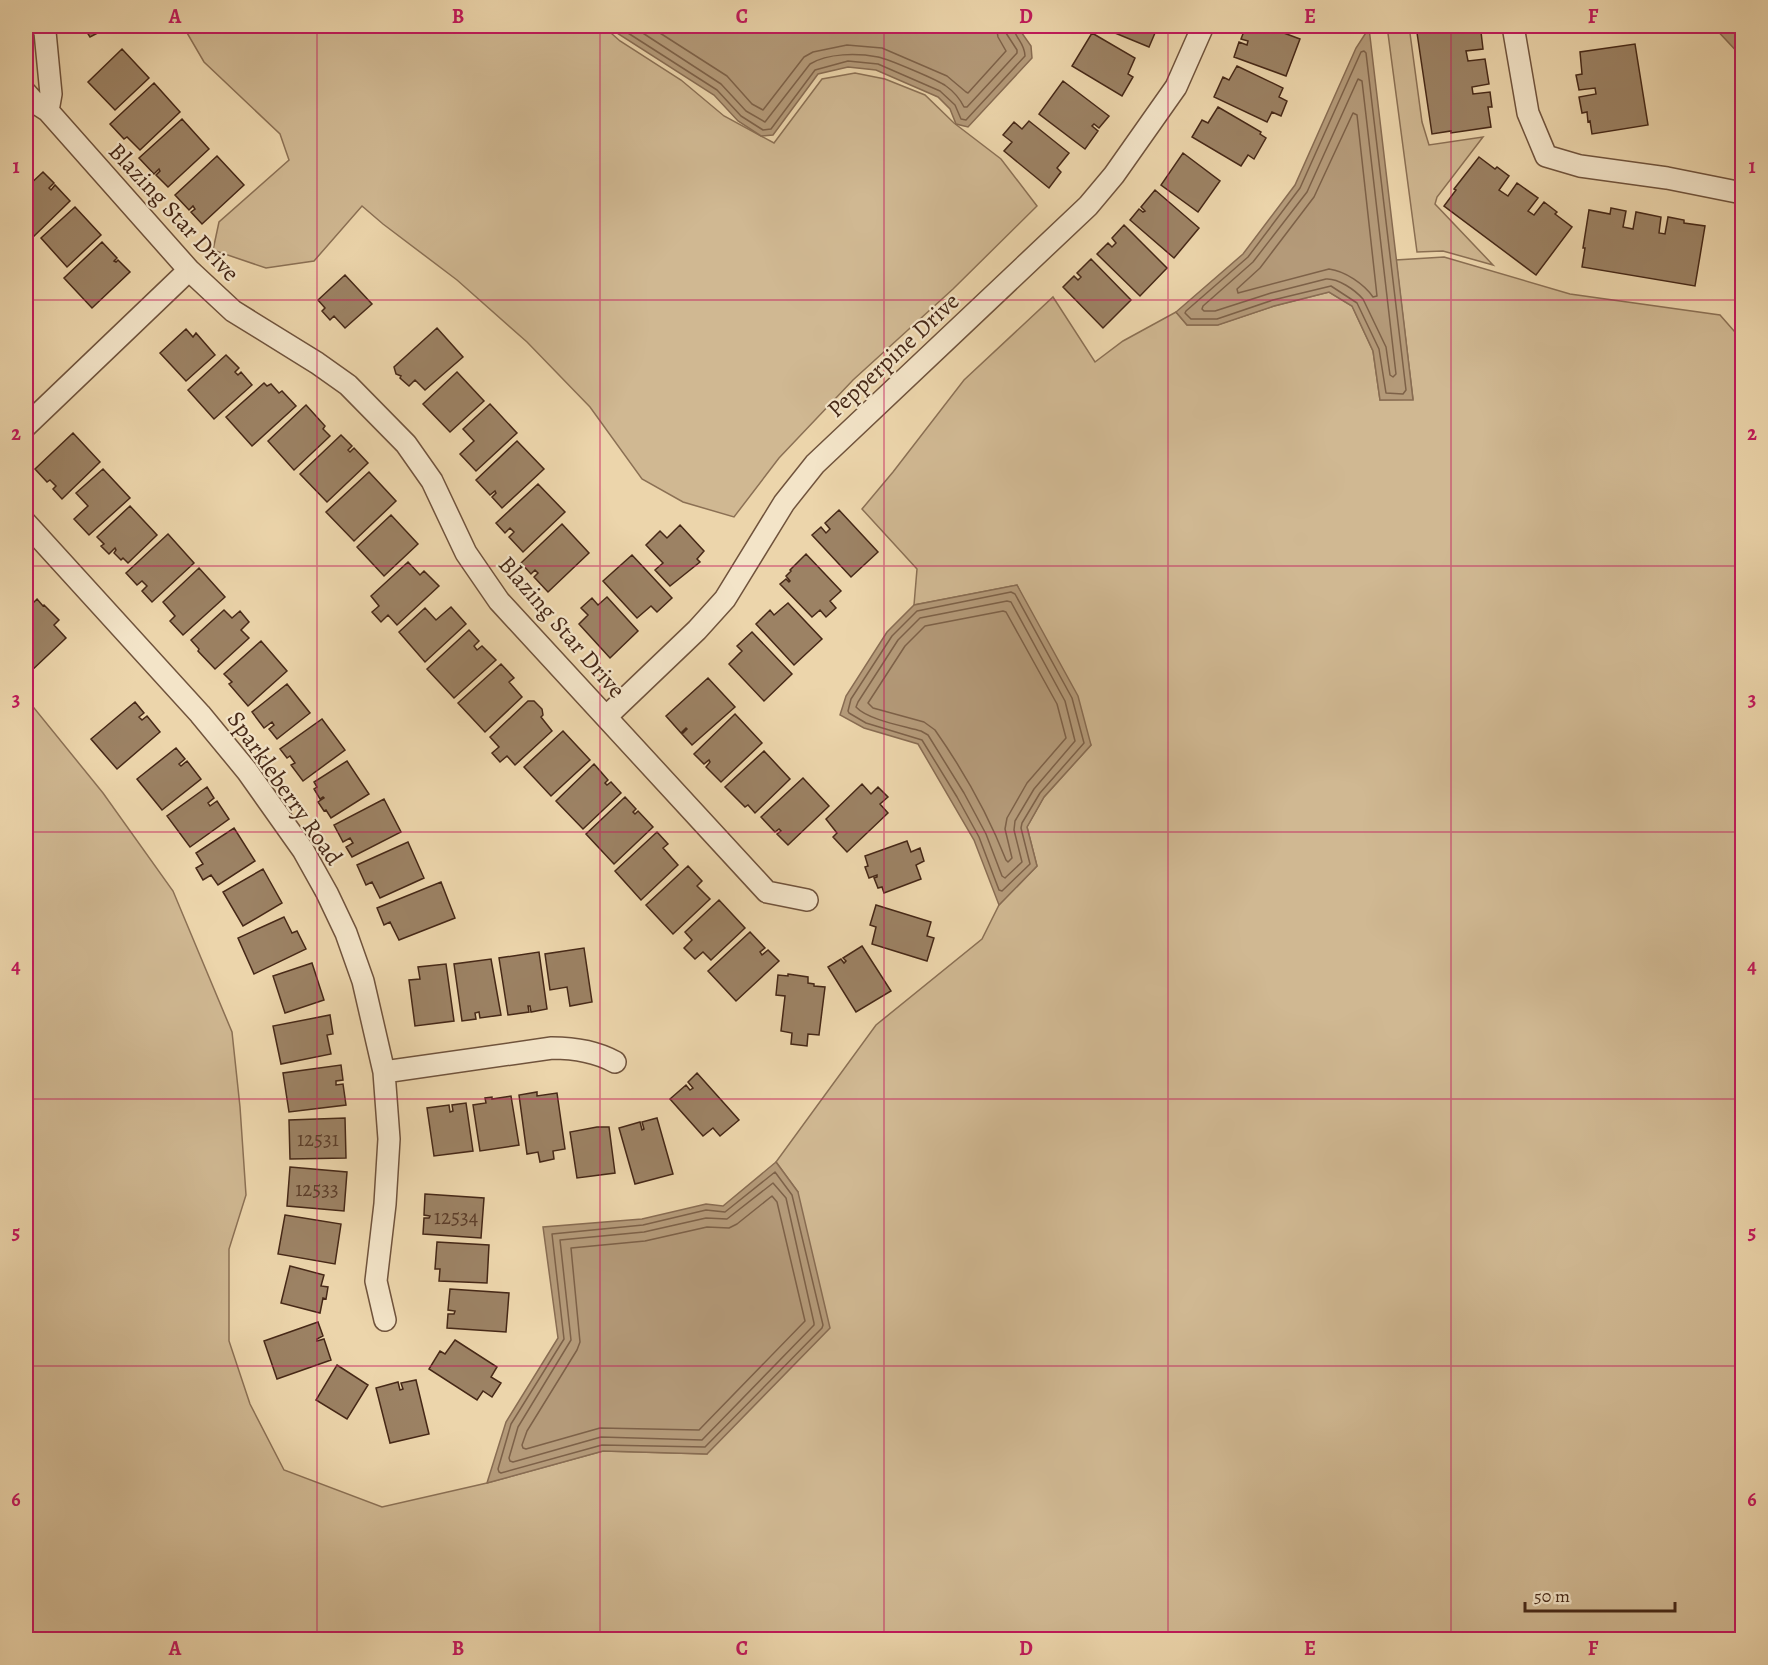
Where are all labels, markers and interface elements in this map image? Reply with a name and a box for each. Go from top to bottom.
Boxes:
text: A [168,3,182,30]
text: B [452,3,464,30]
text: C [736,3,748,30]
text: D [1019,3,1033,30]
text: E [1304,3,1316,30]
text: F [1588,3,1599,30]
street label: Blazing Star Drive [101,136,247,288]
text: 1 [12,153,20,180]
text: 1 [1748,153,1756,180]
street label: Pepperpine Drive [820,285,966,425]
text: 2 [11,420,21,447]
text: 2 [1747,420,1757,447]
street label: Blazing Star Drive [491,549,633,705]
text: 3 [12,686,20,713]
text: 3 [1748,686,1756,713]
street label: Sparkleberry Road [220,705,350,872]
text: 4 [11,953,21,980]
text: 4 [1747,953,1757,980]
house number: 12531 [297,1125,339,1153]
house number: 12533 [295,1175,339,1203]
house number: 12534 [434,1203,478,1231]
text: 5 [12,1219,20,1246]
text: 5 [1748,1219,1756,1246]
text: 6 [11,1486,21,1513]
text: 6 [1747,1486,1757,1513]
scale bar [1525,1575,1675,1613]
text: 50 m [1534,1584,1570,1608]
text: A [168,1635,182,1662]
text: B [452,1635,464,1662]
text: C [736,1635,748,1662]
text: D [1019,1635,1033,1662]
text: E [1304,1635,1316,1662]
text: F [1588,1635,1599,1662]

